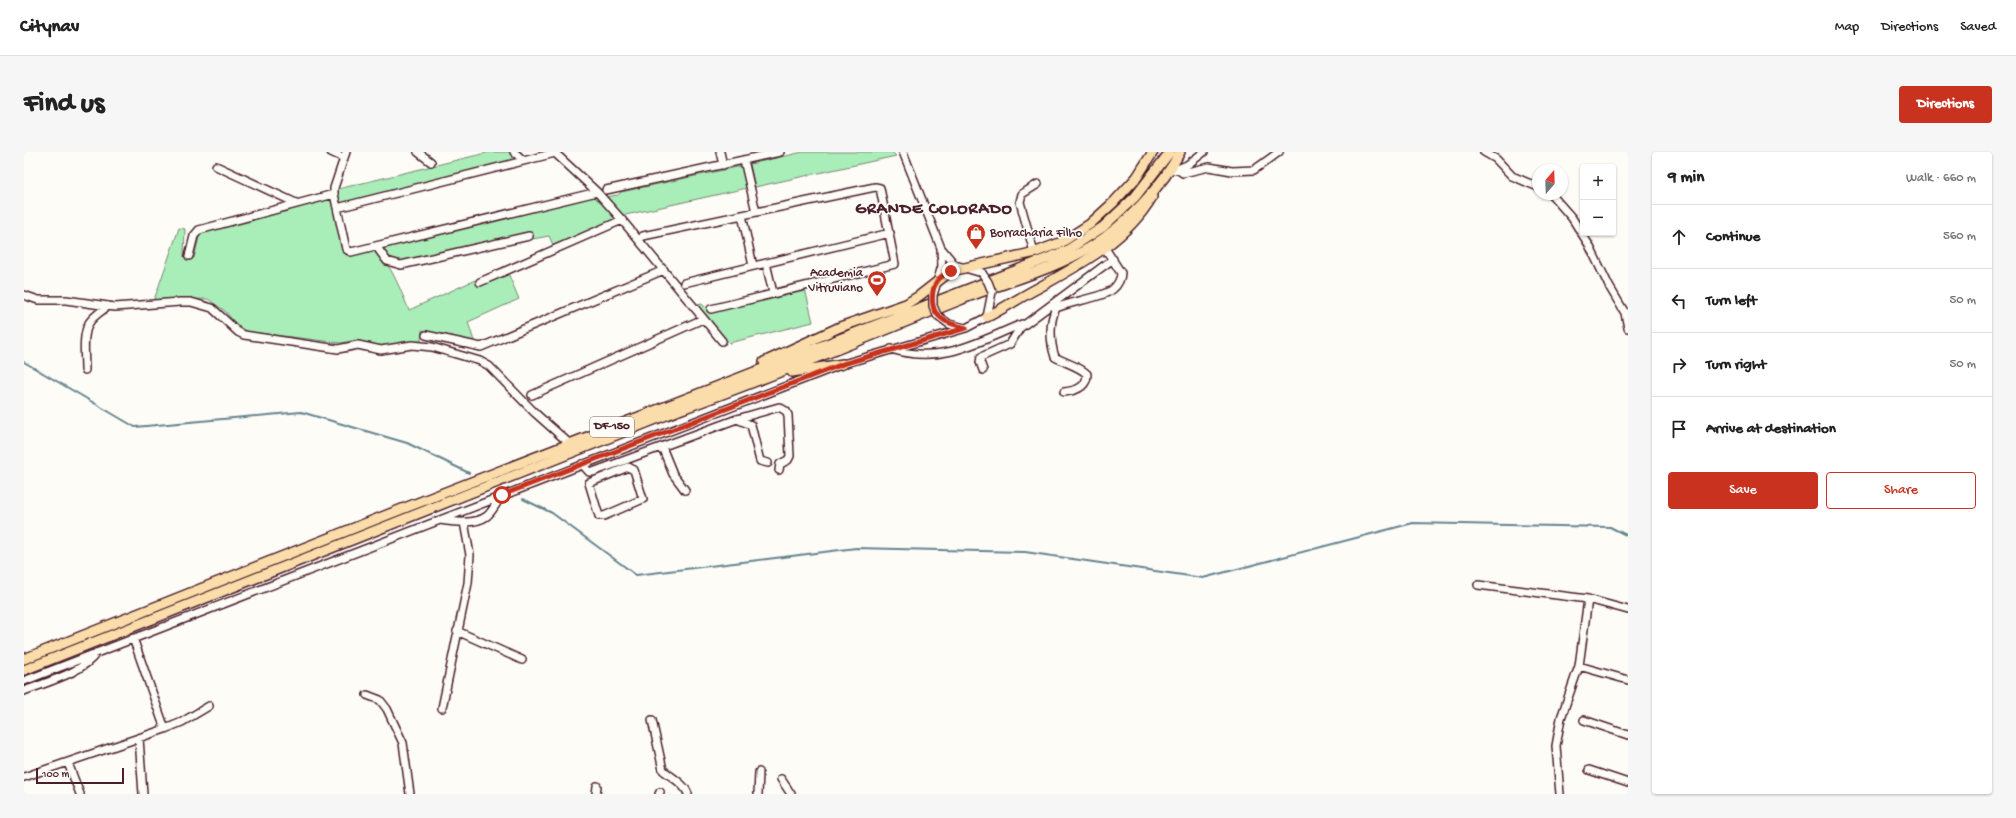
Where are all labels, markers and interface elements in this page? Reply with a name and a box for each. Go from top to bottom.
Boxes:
text: Citynav [20,16,79,39]
text: Map [1835,19,1859,36]
text: Directions [1881,19,1938,36]
text: Saved [1960,19,1996,36]
button: Directions [1899,86,1992,123]
text: Find us [24,88,104,121]
north arrow [1532,164,1568,200]
map controls [1580,164,1616,236]
button: + [1580,164,1616,200]
text: 9 min [1668,168,1704,188]
text: Walk · 660 m [1906,171,1976,186]
district label: GRANDE COLORADO [855,200,1013,220]
button: − [1580,200,1616,236]
shop icon: Borracharia Filho [965,222,987,250]
place label: Borracharia Filho [989,226,1082,241]
icon: ahead [1668,226,1690,248]
text: Continue [1706,228,1760,246]
text: 560 m [1943,229,1976,244]
route end [942,262,960,280]
place label: Academia Vitruviano [807,266,864,296]
sports icon: Academia Vitruviano [866,269,888,297]
icon: left [1668,290,1690,312]
text: Turn left [1706,292,1757,310]
text: 50 m [1949,293,1976,308]
icon: right [1668,354,1690,376]
text: Turn right [1706,356,1766,374]
text: 50 m [1949,357,1976,372]
road number: DF-150 [590,417,634,437]
icon: arrive [1668,418,1690,440]
text: Arrive at destination [1706,420,1836,438]
button: Save [1668,472,1818,509]
button: Share [1826,472,1976,509]
route start [493,486,511,504]
scale bar [36,766,124,785]
text: 100 m [42,769,69,781]

